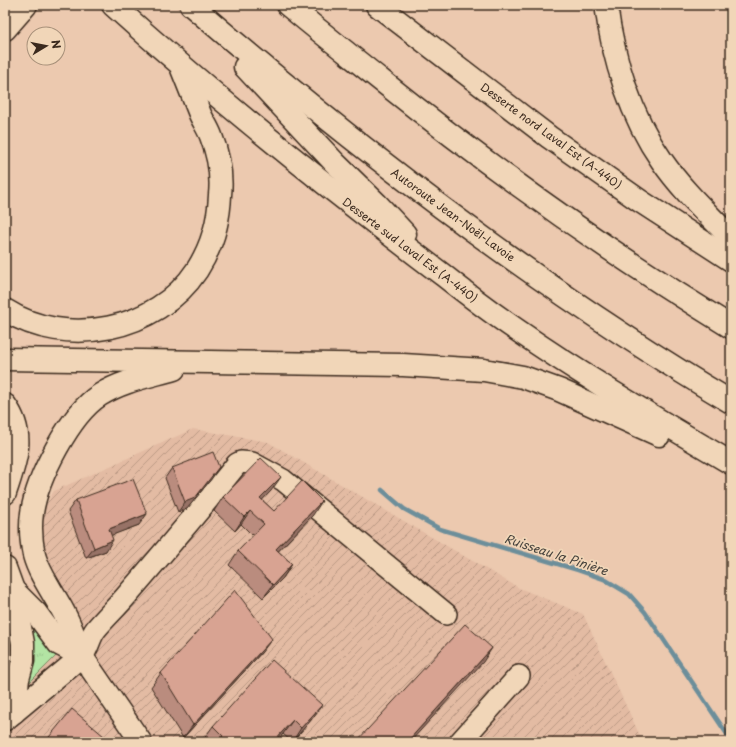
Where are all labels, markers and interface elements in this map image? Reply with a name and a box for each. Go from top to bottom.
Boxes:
north arrow [26,26,66,66]
text: N [47,38,66,50]
street label: Desserte nord Laval Est (A-440) [477,78,625,193]
street label: Autoroute Jean-Noël-Lavoie [388,164,519,266]
street label: Desserte sud Laval Est (A-440) [339,193,481,306]
water label: Ruisseau la Pinière [502,529,611,579]

